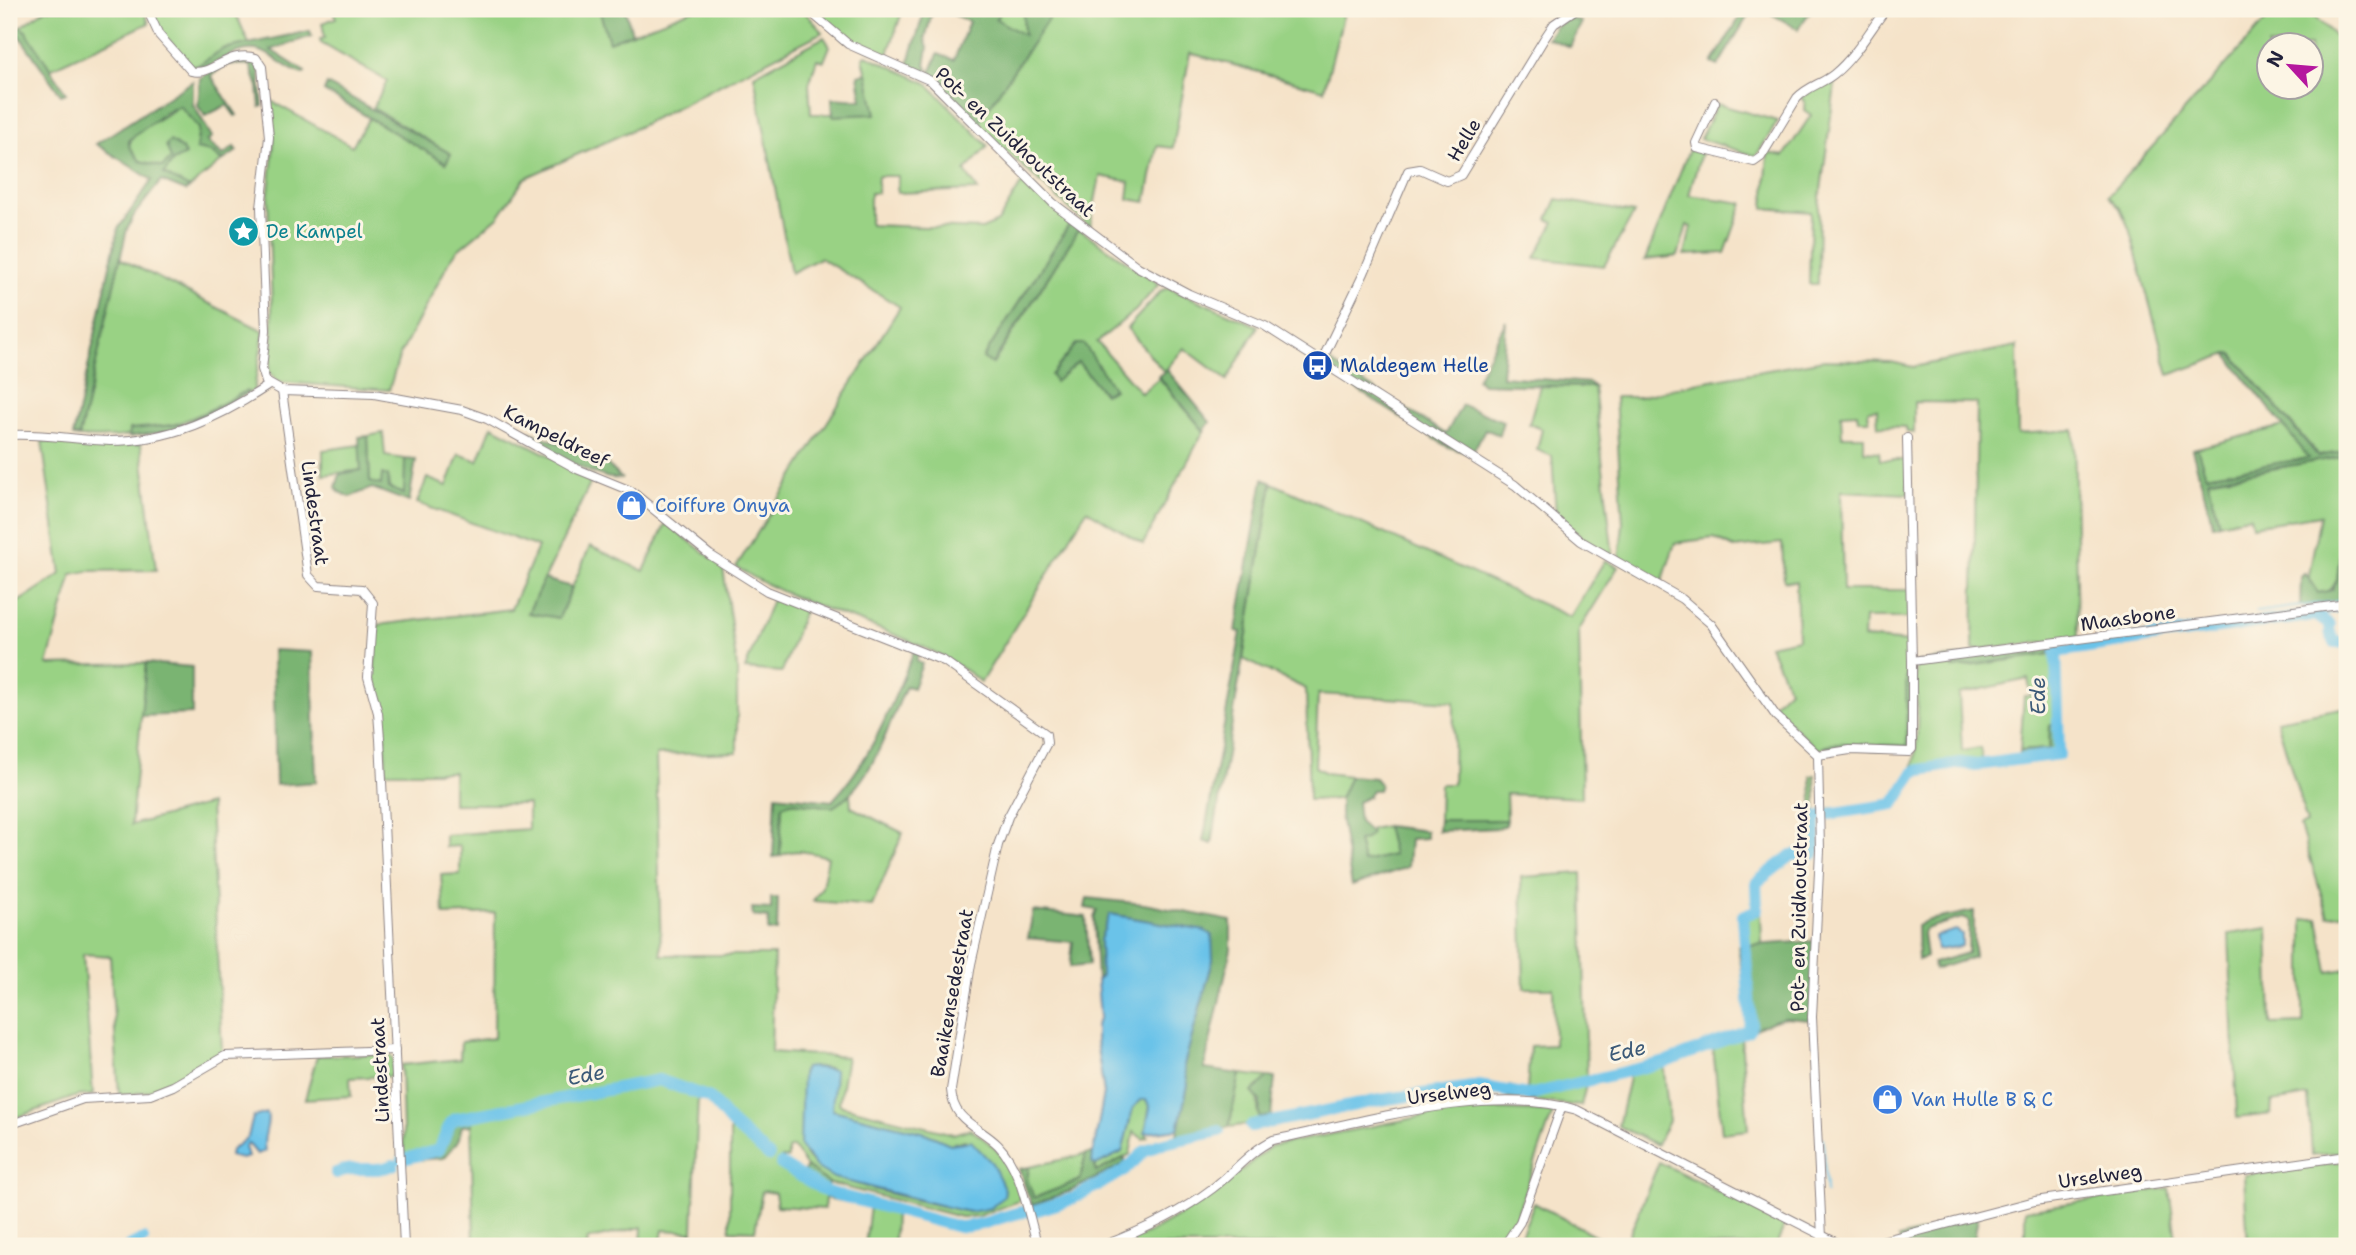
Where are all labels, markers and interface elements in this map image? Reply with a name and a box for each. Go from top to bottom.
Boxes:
north arrow [2254,32,2324,102]
text: N [2261,47,2290,71]
street label: Pot- en Zuidhoutstraat [930,61,1100,223]
street label: Helle [1441,114,1487,166]
place icon: De Kampel [226,214,260,248]
place label: De Kampel [266,219,363,244]
bus stop icon: Maldegem Helle [1300,348,1334,382]
place label: Maldegem Helle [1340,353,1489,378]
street label: Kampeldreef [499,399,614,474]
street label: Lindestraat [295,459,335,567]
shop icon: Coiffure Onyva [615,488,649,522]
place label: Coiffure Onyva [655,493,790,518]
street label: Maasbone [2079,599,2177,637]
water label: Ede [2024,677,2052,715]
street label: Pot- en Zuidhoutstraat [1785,802,1813,1012]
street label: Baaikensedestraat [925,907,979,1079]
street label: Lindestraat [365,1017,395,1123]
water label: Ede [1605,1033,1649,1069]
water label: Ede [565,1058,607,1092]
street label: Urselweg [1406,1075,1492,1111]
shop icon: Van Hulle B & C [1871,1082,1905,1116]
place label: Van Hulle B & C [1911,1087,2053,1112]
street label: Urselweg [2057,1158,2143,1194]

